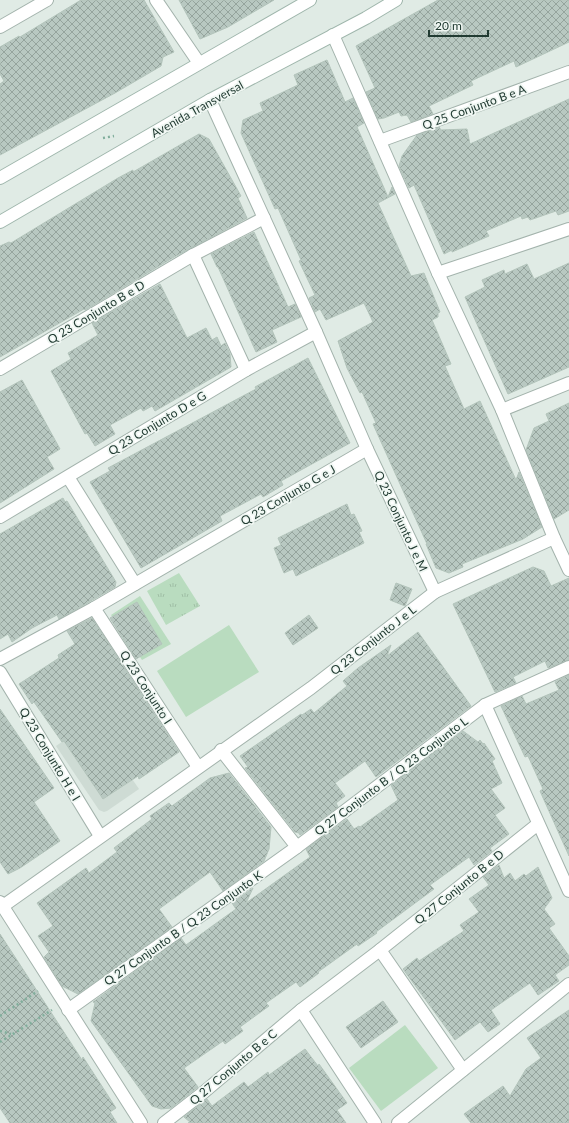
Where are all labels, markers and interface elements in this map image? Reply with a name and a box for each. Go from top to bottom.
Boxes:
scale bar [429,12,488,38]
text: 20 m [435,18,462,33]
street label: Avenida Transversal [148,77,246,141]
street label: Q 25 Conjunto B e A [420,81,529,133]
street label: Q 23 Conjunto B e D [45,277,147,347]
street label: Q 23 Conjunto D e G [105,388,209,458]
street label: Q 23 Conjunto G e J [238,462,338,528]
street label: Q 23 Conjunto J e M [371,468,431,574]
street label: Q 23 Conjunto J e L [327,602,419,678]
street label: Q 23 Conjunto I [117,647,175,727]
street label: Q 23 Conjunto H e I [16,705,84,803]
street label: Q 27 Conjunto B / Q 23 Conjunto L [311,713,471,839]
street label: Q 27 Conjunto B e D [411,846,507,928]
street label: Q 27 Conjunto B / Q 23 Conjunto K [101,867,265,989]
street label: Q 27 Conjunto B e C [186,1026,280,1108]

